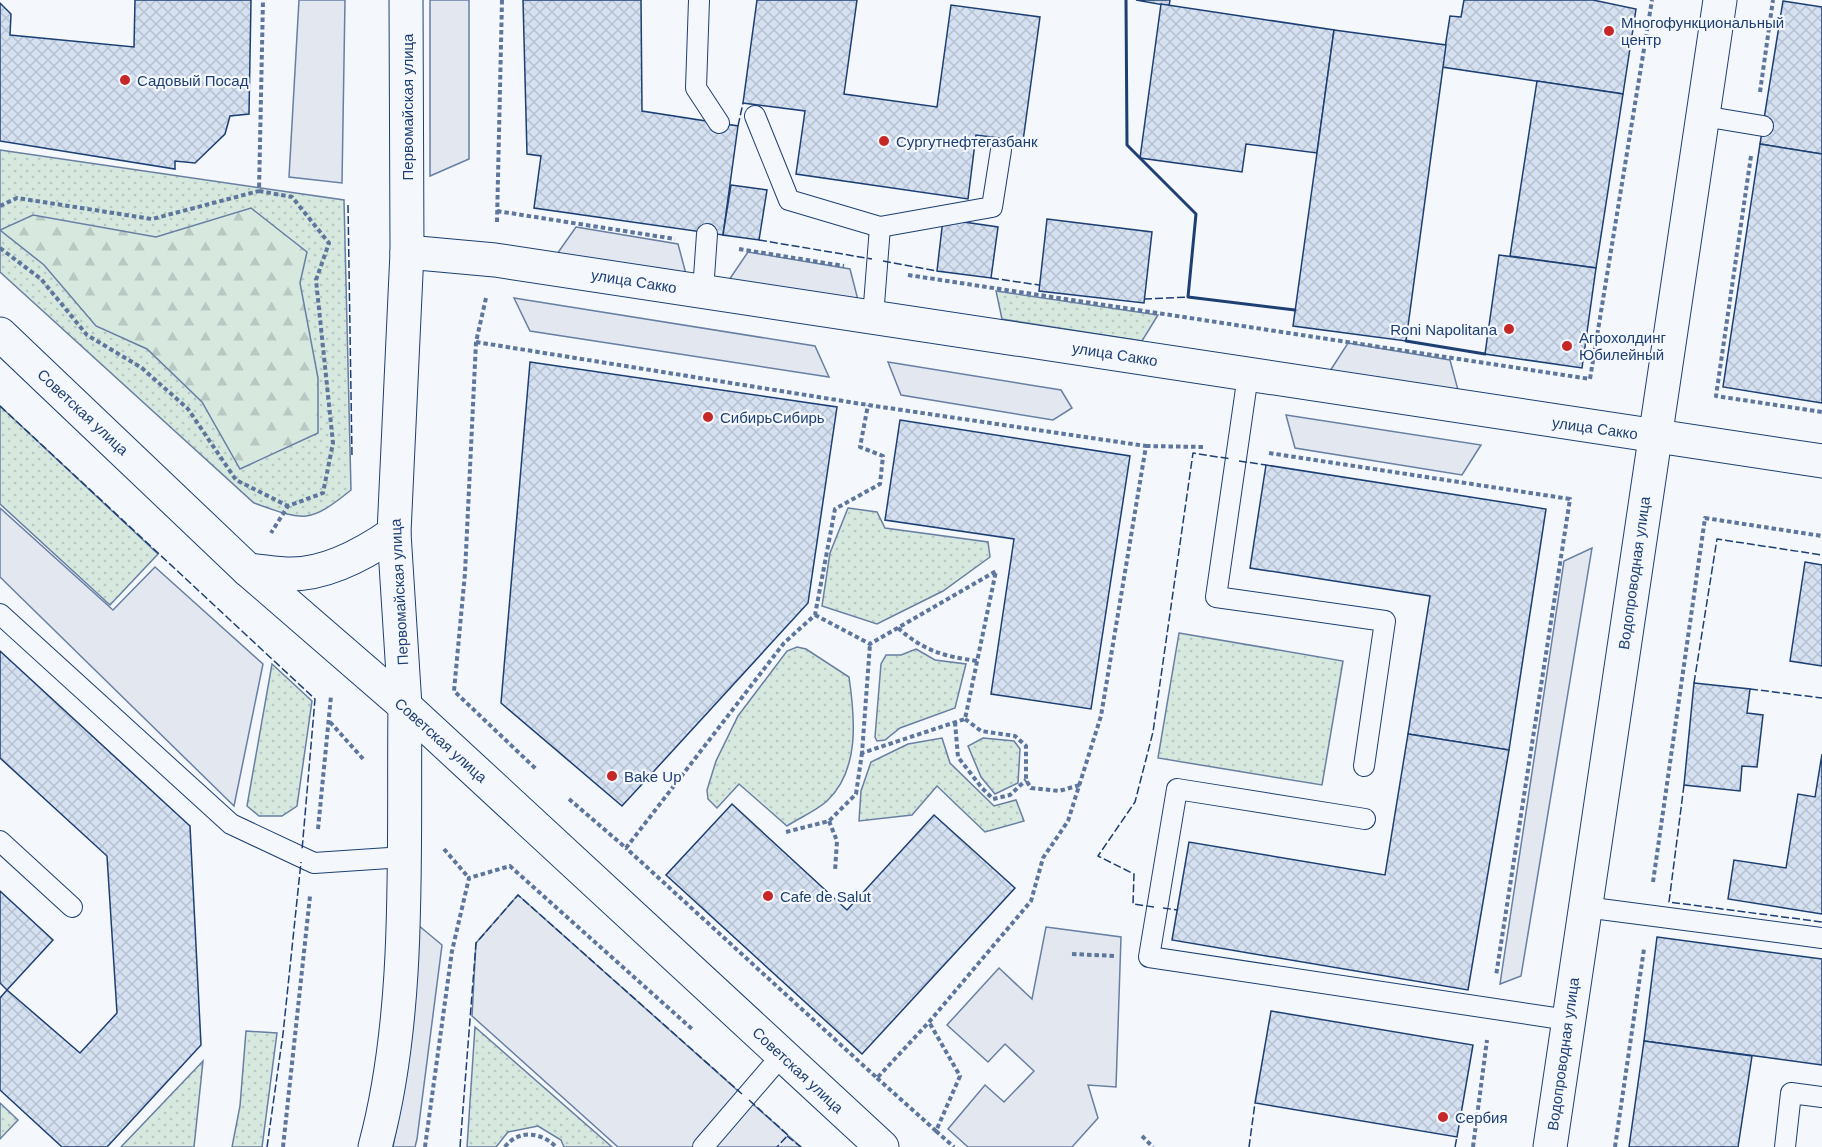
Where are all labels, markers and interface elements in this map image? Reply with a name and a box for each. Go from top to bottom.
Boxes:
place label: Многофункциональный центр [1621,14,1784,48]
marker: Многофункциональный центр [1602,24,1616,38]
street label: Первомайская улица [399,33,416,180]
place label: Садовый Посад [137,72,249,89]
marker: Садовый Посад [118,73,132,87]
place label: Сургутнефтегазбанк [896,133,1038,150]
marker: Сургутнефтегазбанк [877,134,891,148]
street label: улица Сакко [590,266,678,296]
place label: Roni Napolitana [1390,321,1498,338]
marker: Roni Napolitana [1502,322,1516,336]
place label: Агрохолдинг Юбилейный [1579,329,1667,363]
street label: улица Сакко [1071,339,1159,369]
marker: Агрохолдинг Юбилейный [1560,339,1574,353]
street label: Советская улица [34,366,132,459]
place label: СибирьСибирь [720,409,825,426]
marker: СибирьСибирь [701,410,715,424]
street label: улица Сакко [1551,414,1639,442]
street label: Водопроводная улица [1615,495,1653,651]
street label: Первомайская улица [387,518,411,666]
street label: Советская улица [392,694,491,786]
place label: Bake Up [624,768,682,785]
marker: Bake Up [605,769,619,783]
place label: Cafe de Salut [780,888,872,905]
marker: Cafe de Salut [761,889,775,903]
street label: Водопроводная улица [1544,976,1582,1132]
street label: Советская улица [749,1024,847,1117]
place label: Сербия [1455,1109,1508,1126]
marker: Сербия [1436,1110,1450,1124]

